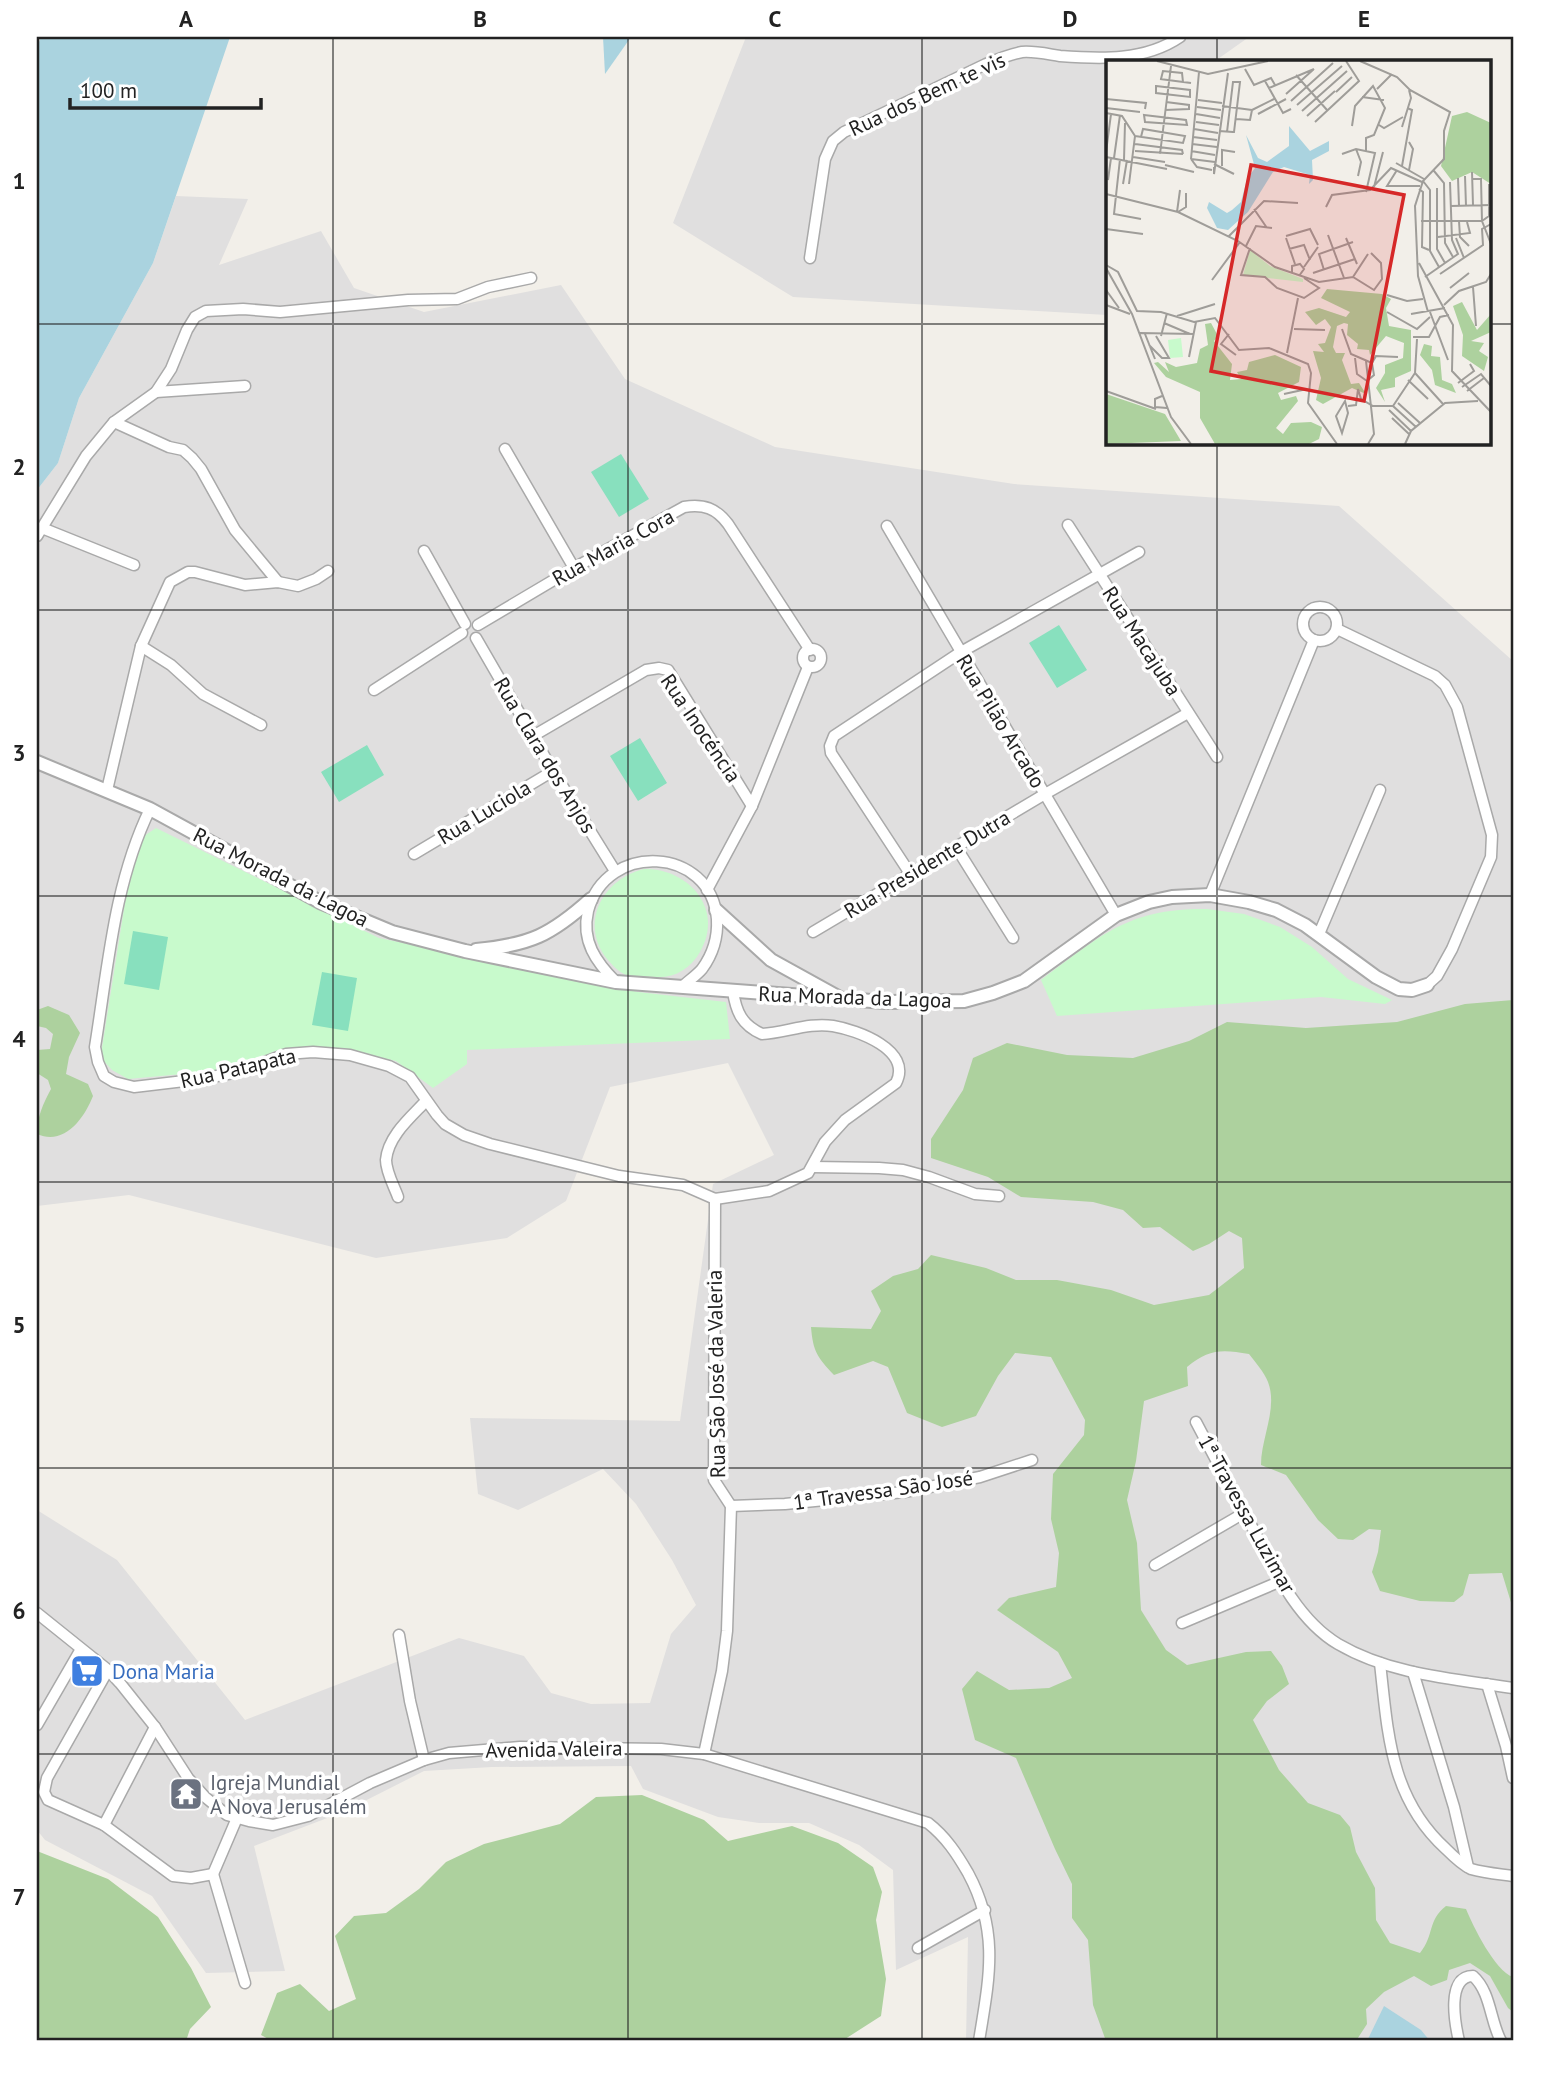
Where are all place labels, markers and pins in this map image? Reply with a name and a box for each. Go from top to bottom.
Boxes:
supermarket icon: Dona Maria [68,1652,106,1690]
place label: Dona Maria [112,1658,215,1685]
place label: Igreja Mundial A Nova Jerusalém [210,1769,367,1820]
temple icon: Igreja Mundial A Nova Jerusalém [167,1775,205,1813]

